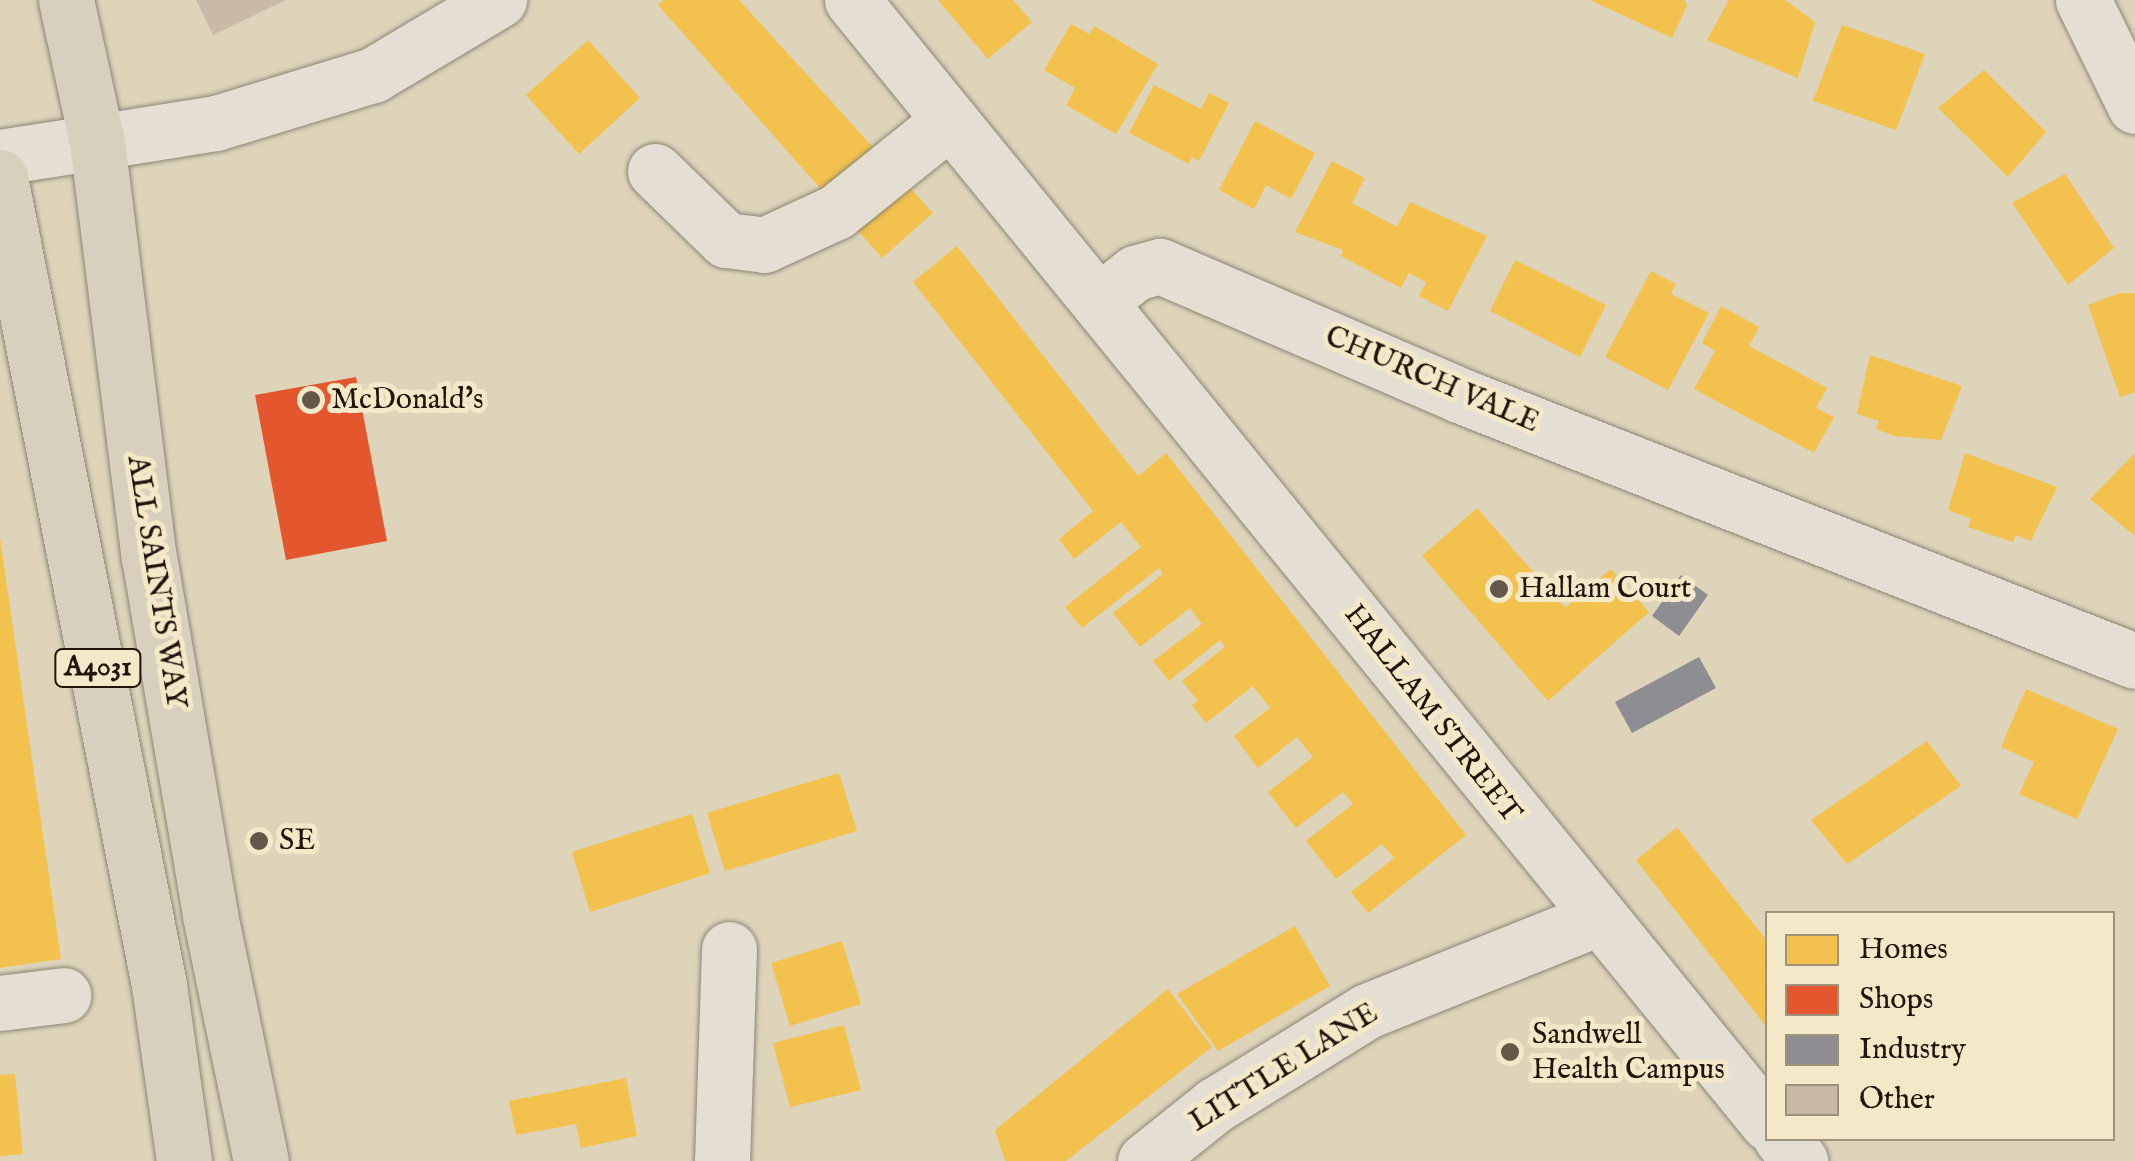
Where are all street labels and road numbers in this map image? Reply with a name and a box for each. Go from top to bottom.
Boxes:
street label: CHURCH VALE [1320,319,1544,441]
street label: ALL SAINTS WAY [118,453,194,711]
street label: HALLAM STREET [1336,598,1528,830]
road number: A4031 [53,645,143,691]
street label: LITTLE LANE [1183,996,1385,1140]

